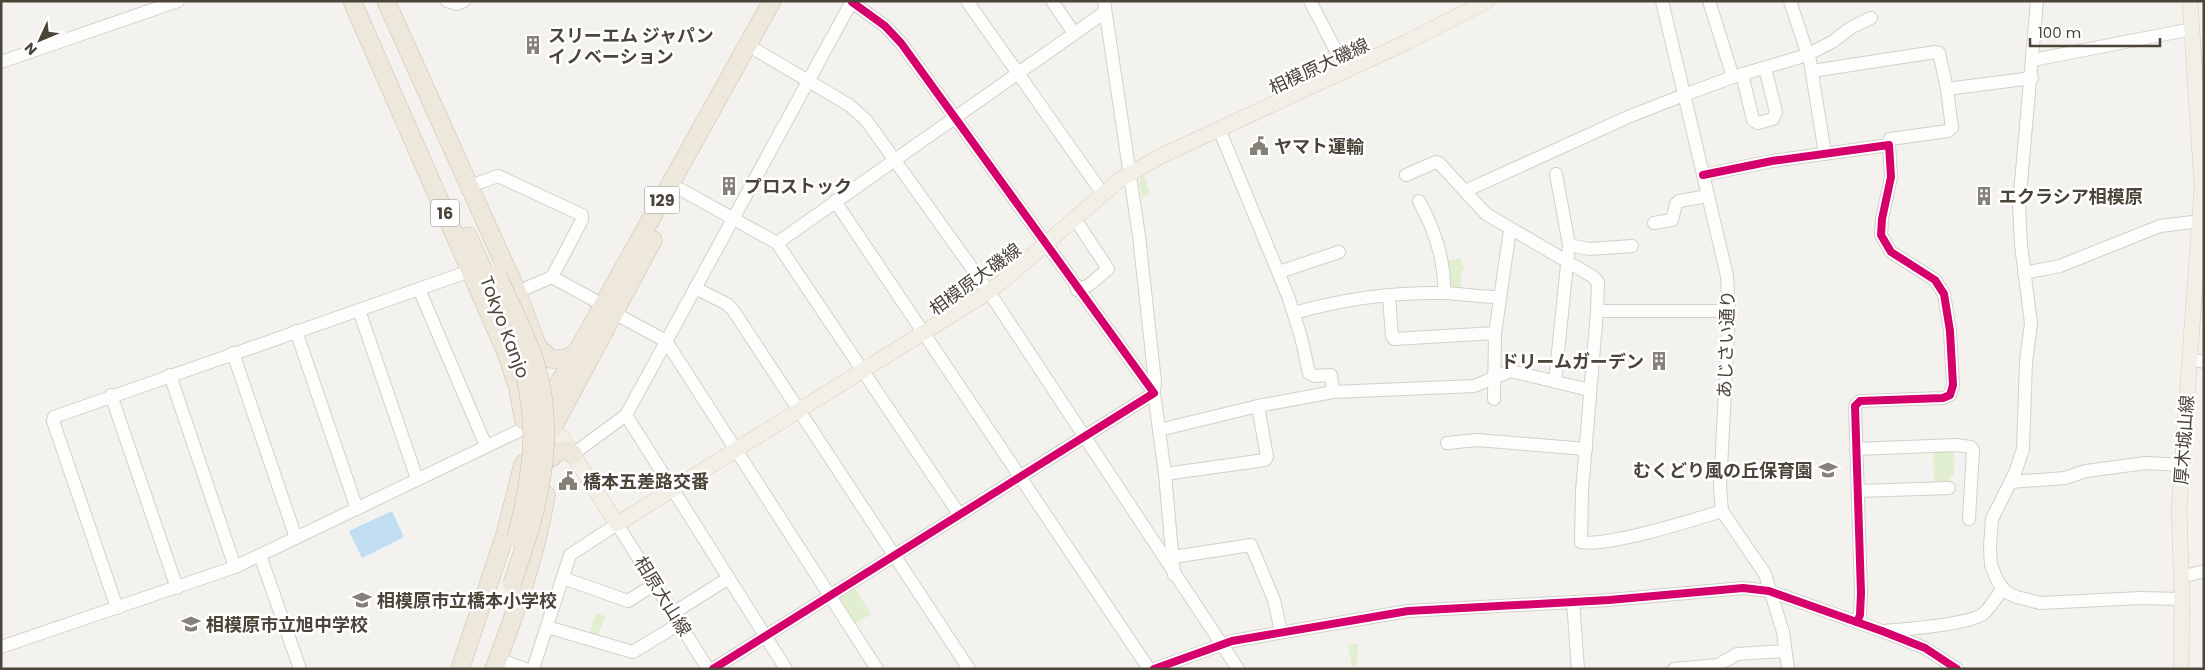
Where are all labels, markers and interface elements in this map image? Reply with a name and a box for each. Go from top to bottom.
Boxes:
north arrow [15,15,65,65]
scale bar [2030,15,2160,47]
text: 100 m [2038,22,2081,43]
place label: スリーエム ジャパン イノベーション [548,23,714,69]
street label: 相模原大磯線 [1265,32,1373,100]
building icon: スリーエム ジャパン イノベーション [522,34,544,56]
text: N [20,38,41,60]
place label: ヤマト運輸 [1274,134,1364,159]
public building icon: ヤマト運輸 [1248,135,1270,157]
place label: プロストック [744,174,852,199]
building icon: プロストック [718,175,740,197]
place label: エクラシア相模原 [1999,184,2143,209]
building icon: エクラシア相模原 [1973,185,1995,207]
road number: 129 [644,186,680,214]
road number: 16 [431,200,459,227]
street label: 相模原大磯線 [924,237,1026,321]
street label: Tokyo Kanjo [474,272,536,382]
street label: あじさい通り [1712,290,1740,398]
place label: ドリームガーデン [1501,349,1644,374]
building icon: ドリームガーデン [1648,350,1670,372]
street label: 厚木城山線 [2168,394,2200,486]
place label: むくどり風の丘保育園 [1633,458,1813,483]
school or university icon: むくどり風の丘保育園 [1817,459,1839,481]
place label: 橋本五差路交番 [583,469,709,494]
public building icon: 橋本五差路交番 [557,470,579,492]
street label: 相原大山線 [629,551,697,641]
place label: 相模原市立橋本小学校 [377,588,557,613]
school or university icon: 相模原市立橋本小学校 [351,589,373,611]
place label: 相模原市立旭中学校 [206,612,368,637]
school or university icon: 相模原市立旭中学校 [180,613,202,635]

